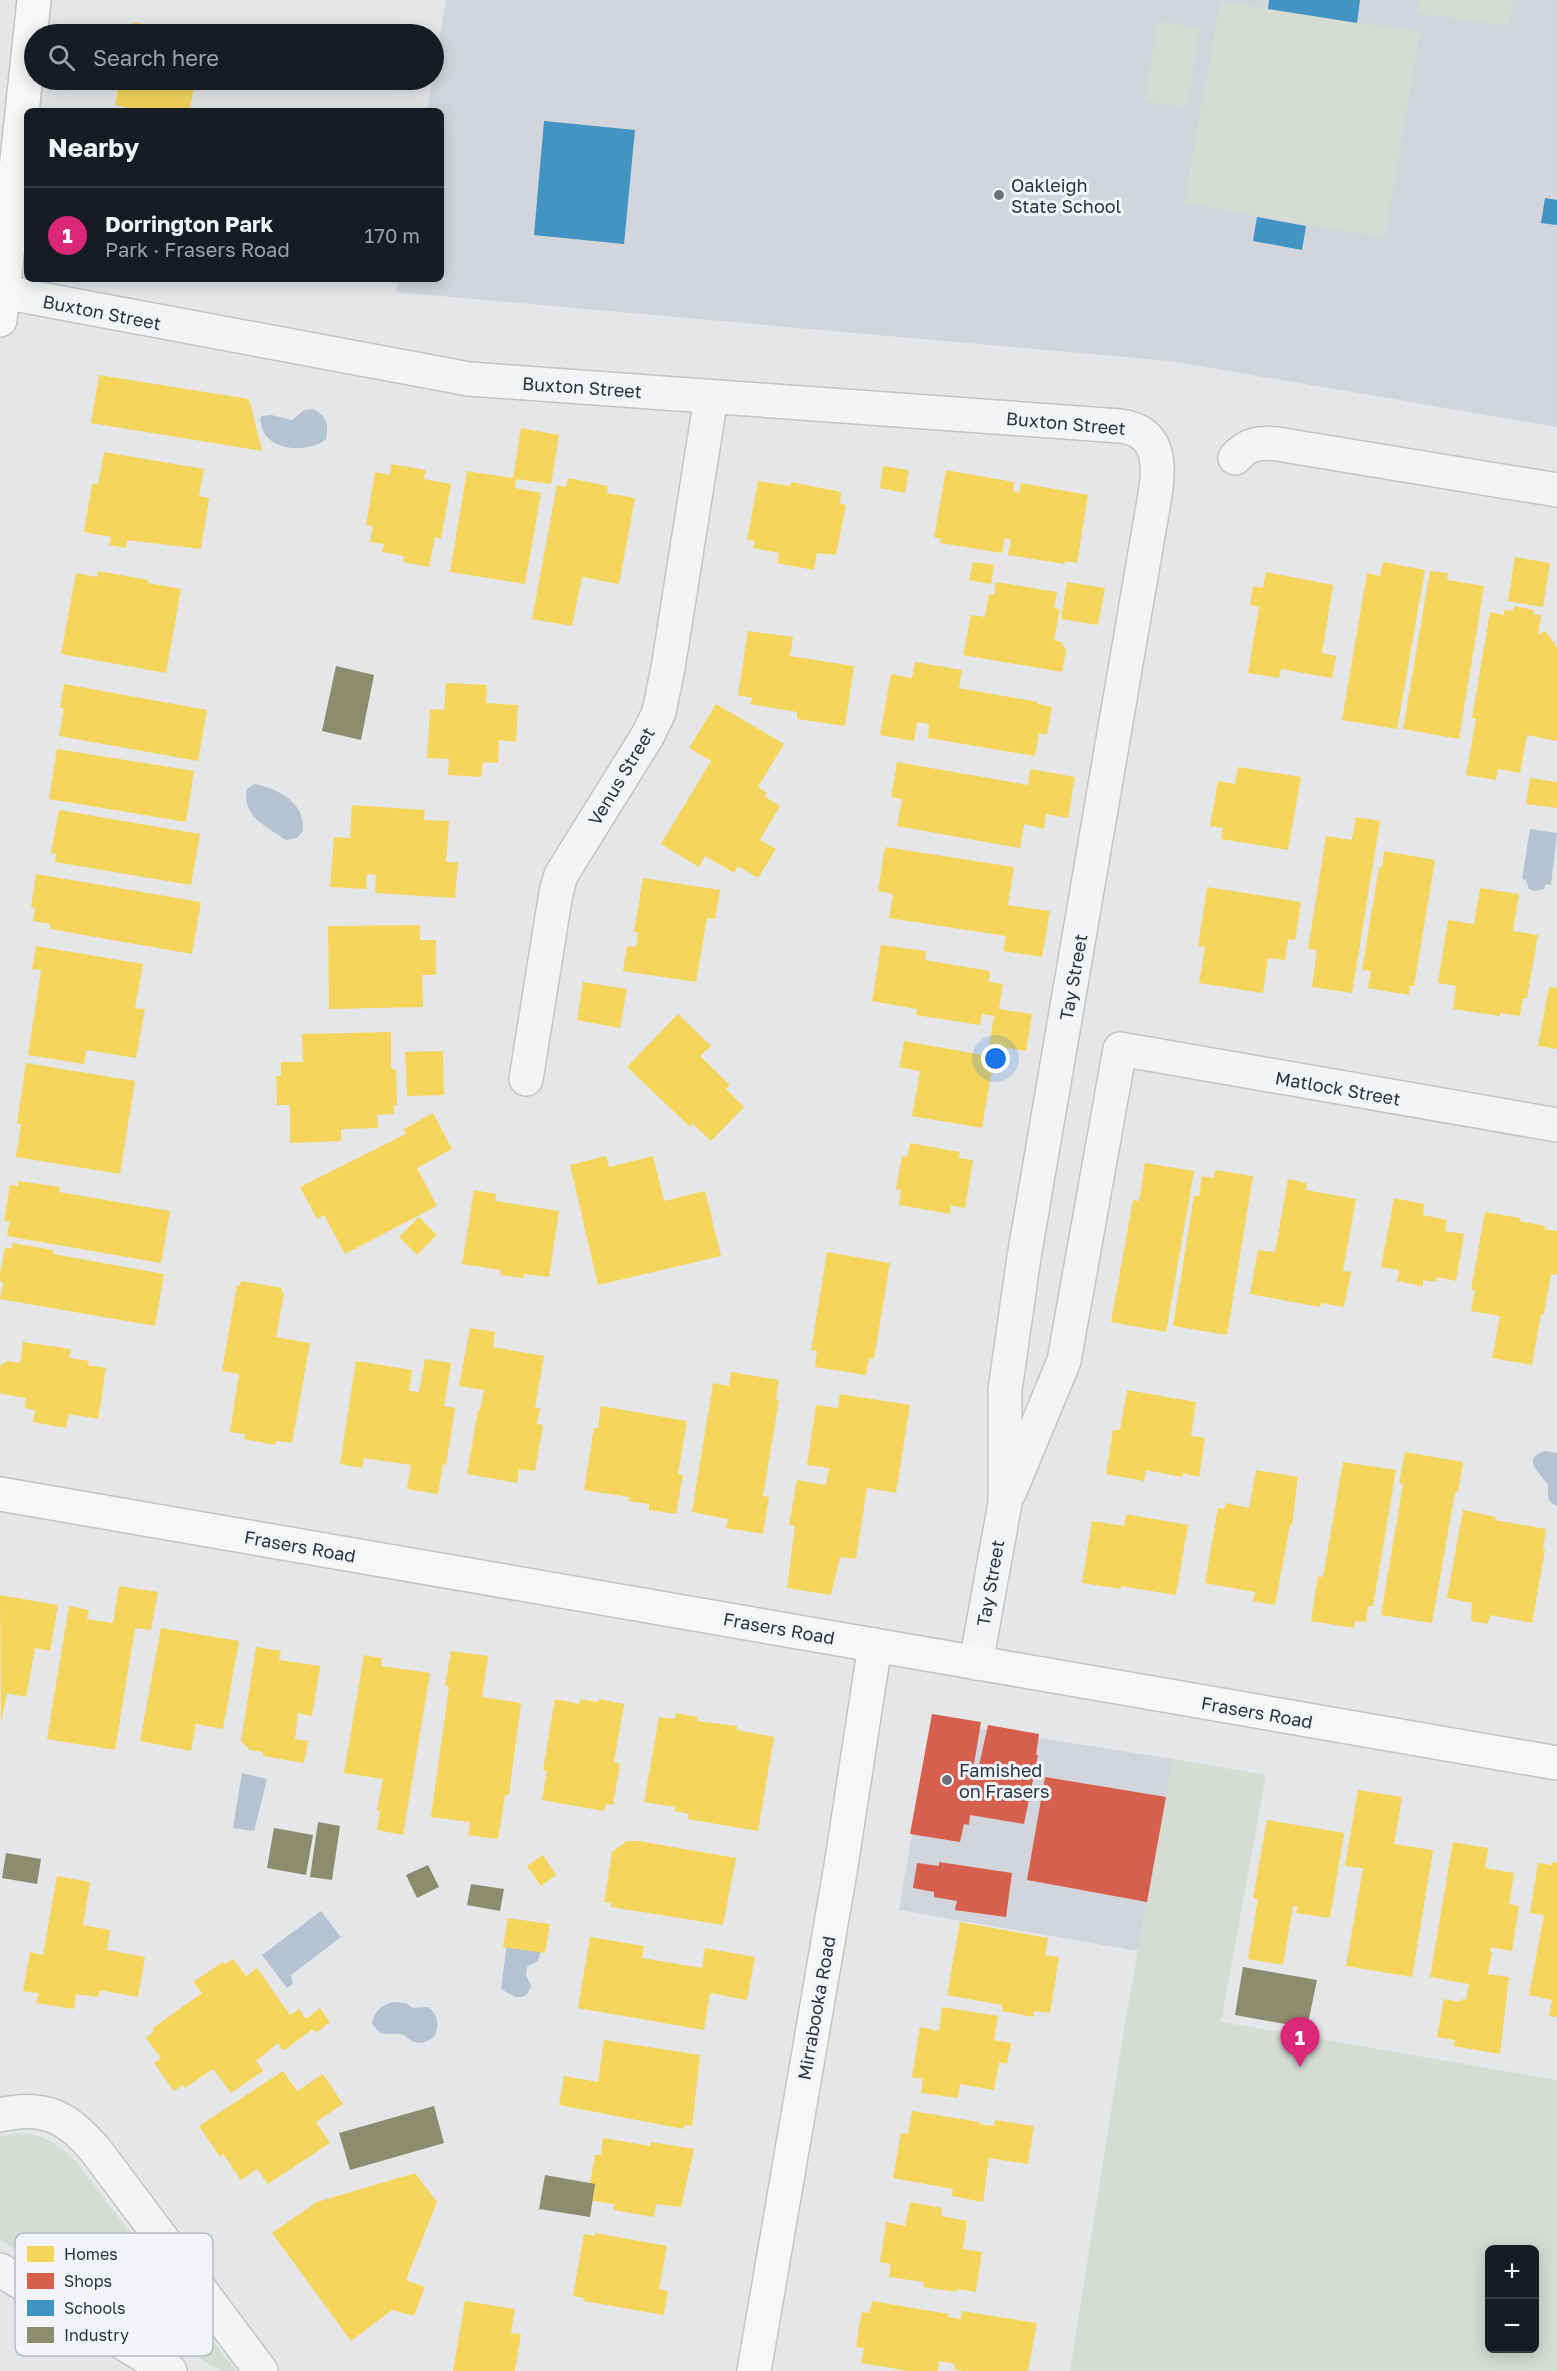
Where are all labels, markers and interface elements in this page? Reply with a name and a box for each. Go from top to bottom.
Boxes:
search box [24,24,444,90]
icon: search [45,41,78,74]
text: Search here [93,44,219,71]
text: Nearby [48,132,139,163]
place label: Oakleigh State School [1011,174,1121,217]
marker: Oakleigh State School [992,188,1006,202]
text: Dorrington Park [105,210,273,237]
text: 1 [62,223,73,247]
text: 170 m [365,223,420,247]
text: Park · Frasers Road [105,237,290,261]
street label: Buxton Street [41,290,163,334]
street label: Buxton Street [521,372,643,402]
street label: Buxton Street [1005,407,1127,439]
street label: Venus Street [583,723,659,829]
street label: Tay Street [1055,932,1091,1022]
your location [981,1044,1010,1073]
street label: Matlock Street [1274,1066,1402,1110]
street label: Frasers Road [243,1525,357,1567]
street label: Tay Street [972,1538,1008,1628]
street label: Frasers Road [722,1607,836,1649]
street label: Frasers Road [1200,1691,1314,1733]
place label: Famished on Frasers [959,1759,1050,1802]
marker: Famished on Frasers [940,1773,954,1787]
street label: Mirrabooka Road [793,1934,839,2082]
pin: 1 [1280,2018,1320,2067]
legend [15,2233,213,2356]
text: Homes [64,2244,118,2264]
map controls [1485,2245,1539,2353]
button: + [1485,2245,1539,2299]
text: Shops [64,2271,112,2291]
text: Schools [64,2298,126,2318]
button: − [1485,2299,1539,2353]
text: Industry [64,2325,129,2345]

